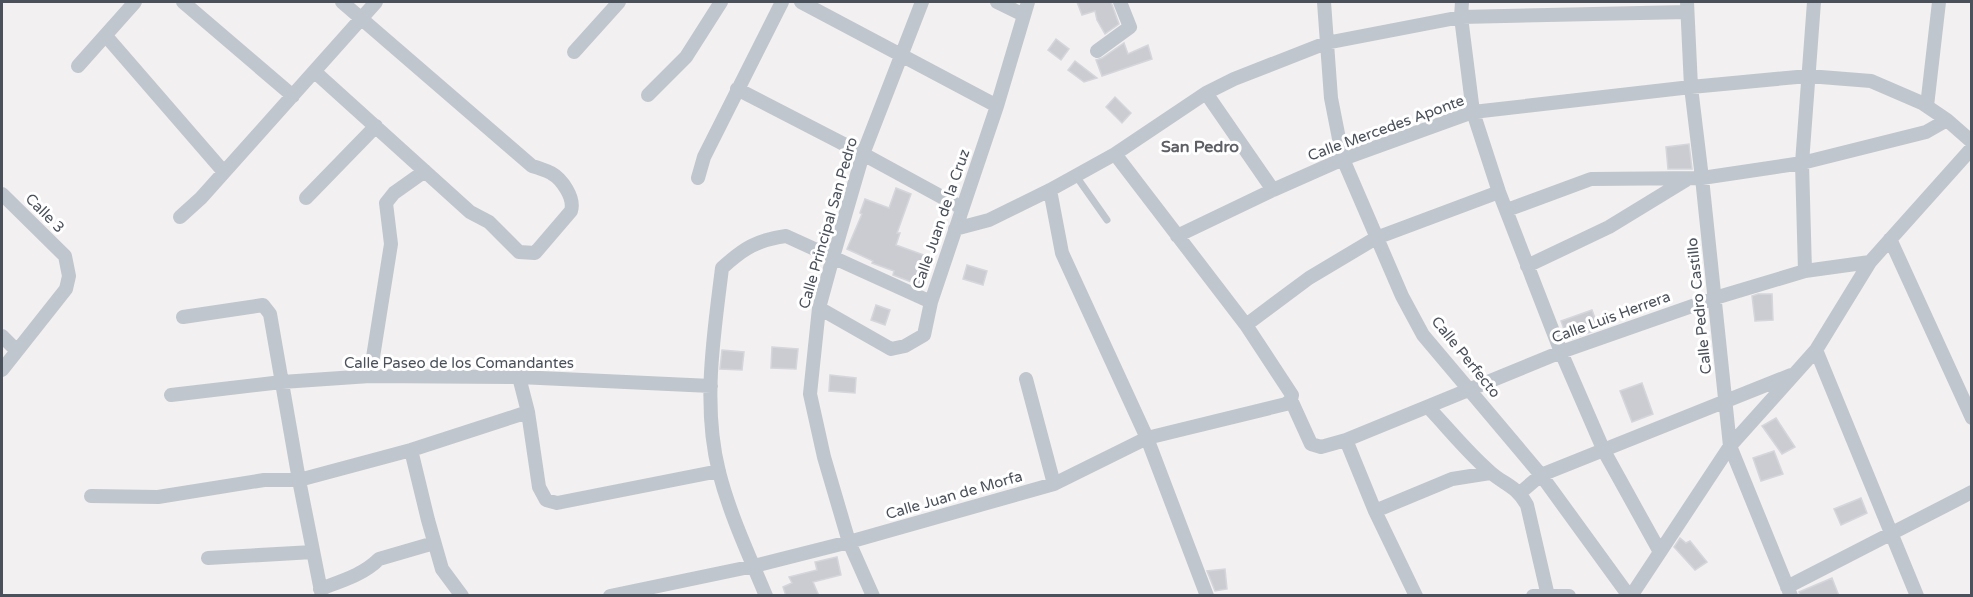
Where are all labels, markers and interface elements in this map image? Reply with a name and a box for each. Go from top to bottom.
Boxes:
street label: Calle Mercedes Aponte [1305,91,1467,165]
street label: Calle Principal San Pedro [795,135,861,311]
district label: San Pedro [1161,137,1239,157]
street label: Calle Juan de la Cruz [909,147,973,291]
street label: Calle 3 [22,190,68,236]
street label: Calle Pedro Castillo [1683,237,1715,375]
street label: Calle Luis Herrera [1549,287,1673,347]
street label: Calle Perfecto [1428,313,1504,401]
street label: Calle Paseo de los Comandantes [344,354,574,372]
street label: Calle Juan de Morfa [884,467,1024,523]

